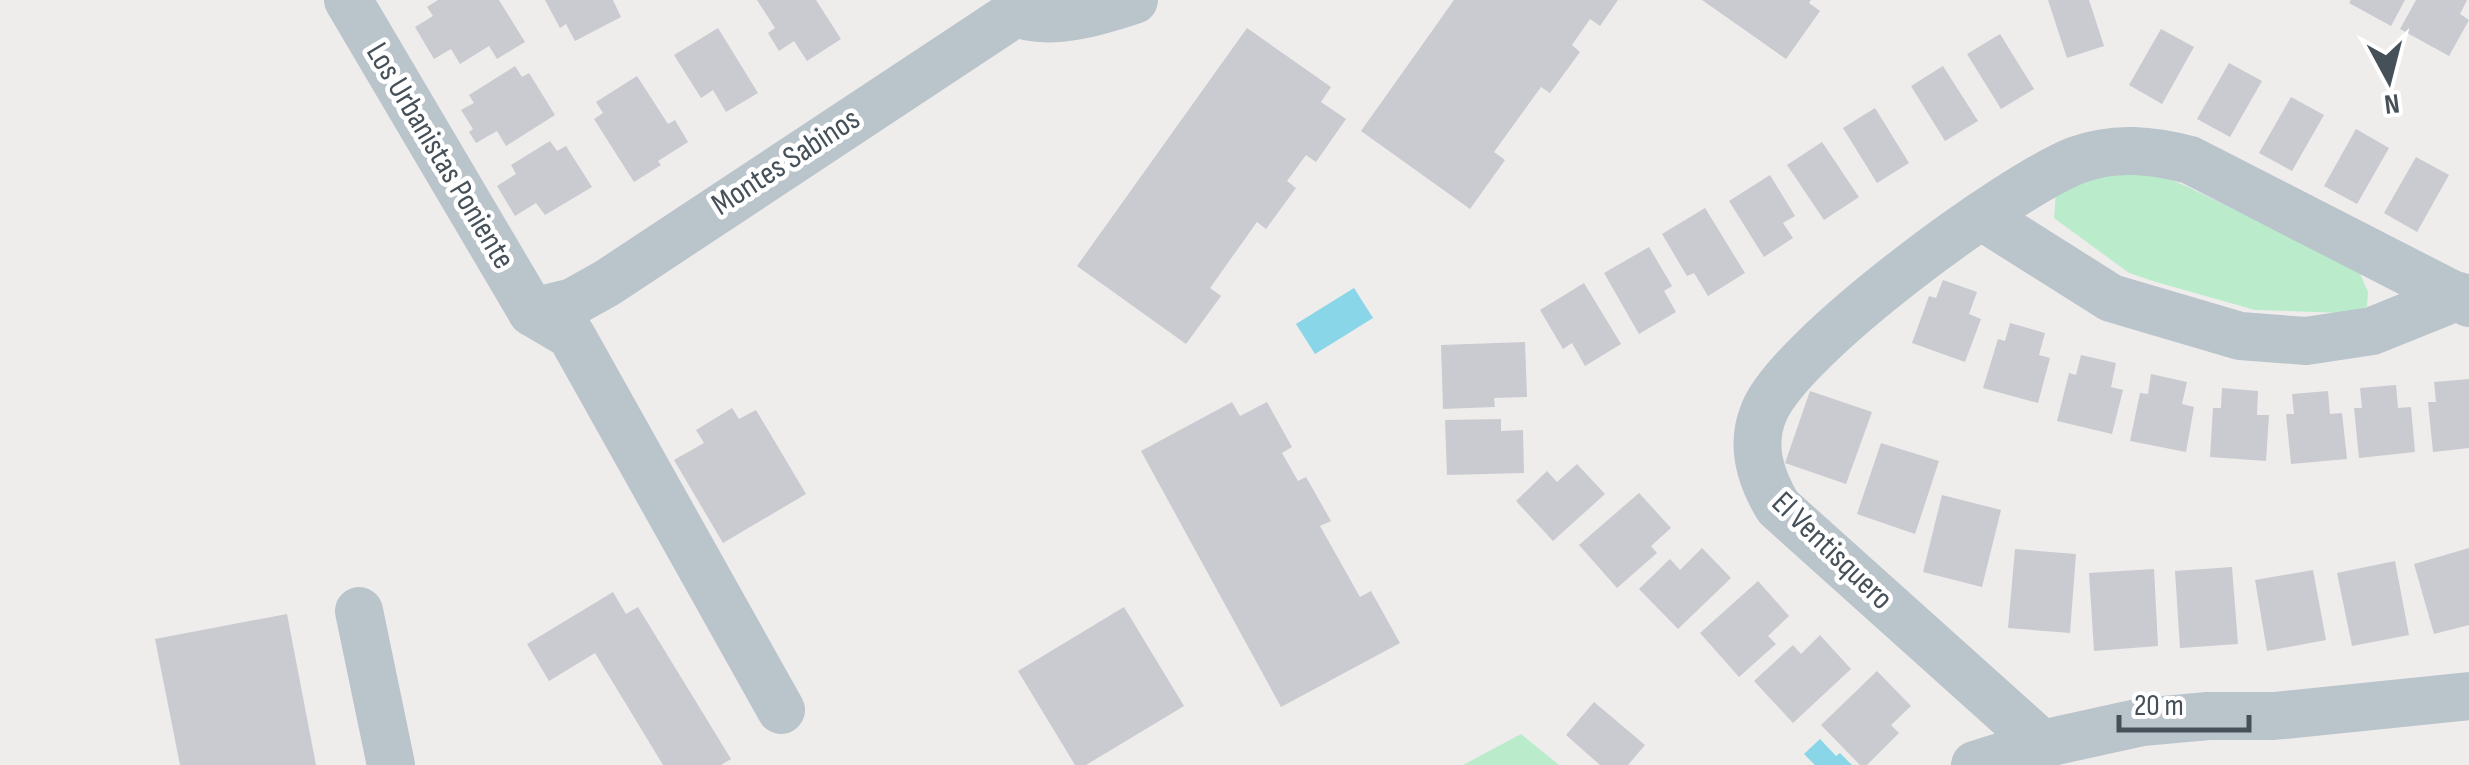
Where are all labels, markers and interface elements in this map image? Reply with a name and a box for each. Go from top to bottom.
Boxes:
north arrow [2339,30,2439,130]
street label: Los Urbanistas Poniente [357,36,523,276]
text: N [2382,86,2401,121]
street label: Montes Sabinos [705,100,867,224]
street label: El Ventisquero [1763,484,1901,618]
scale bar [2119,670,2249,732]
text: 20 m [2134,688,2184,724]

